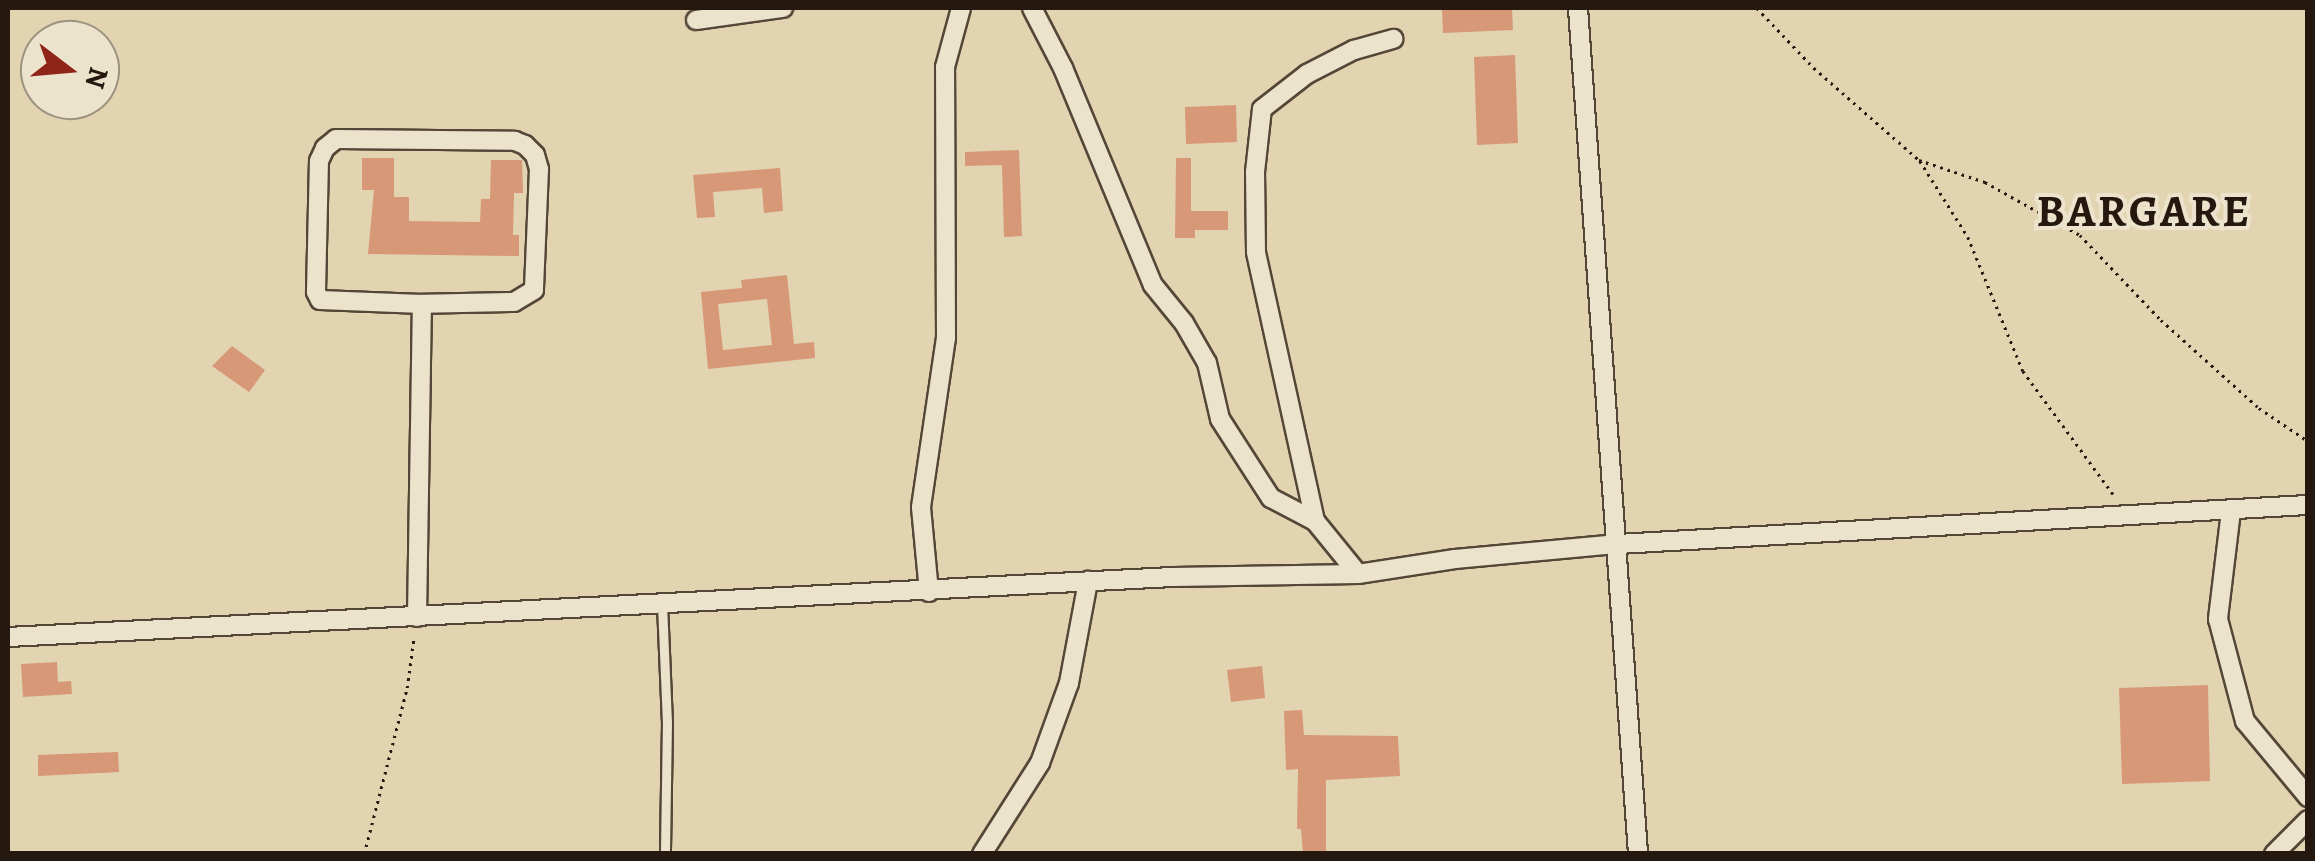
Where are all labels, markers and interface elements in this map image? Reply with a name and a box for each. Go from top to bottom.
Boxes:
north arrow [20,20,120,120]
text: N [76,63,118,93]
district label: BARGARE [2036,185,2252,239]

